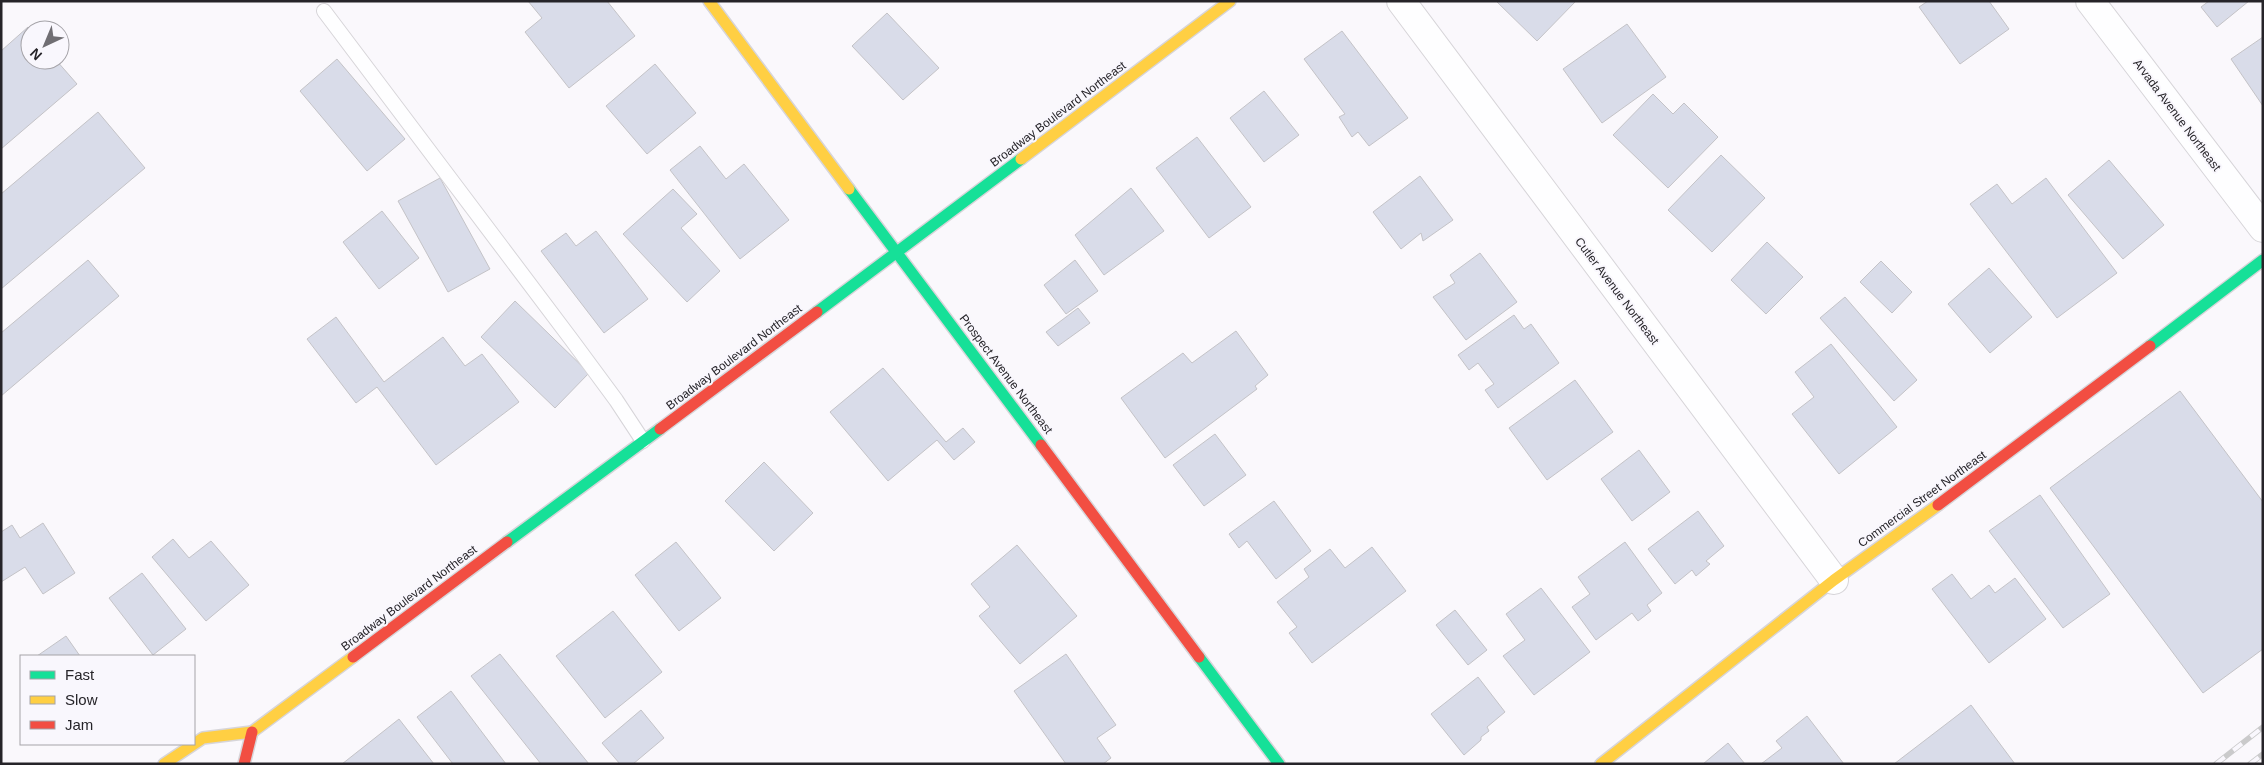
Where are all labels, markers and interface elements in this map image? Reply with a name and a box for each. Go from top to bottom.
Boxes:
north arrow [20,20,70,70]
text: N [27,45,45,64]
street label: Arvada Avenue Northeast [2130,56,2224,174]
street label: Broadway Boulevard Northeast [987,58,1129,170]
street label: Cutler Avenue Northeast [1572,235,1662,348]
street label: Broadway Boulevard Northeast [663,301,805,413]
street label: Prospect Avenue Northeast [957,312,1056,437]
street label: Commercial Street Northeast [1855,447,1989,550]
street label: Broadway Boulevard Northeast [338,542,480,654]
legend [20,655,195,745]
text: Fast [65,666,95,683]
text: Slow [65,691,98,708]
text: Jam [65,716,93,733]

